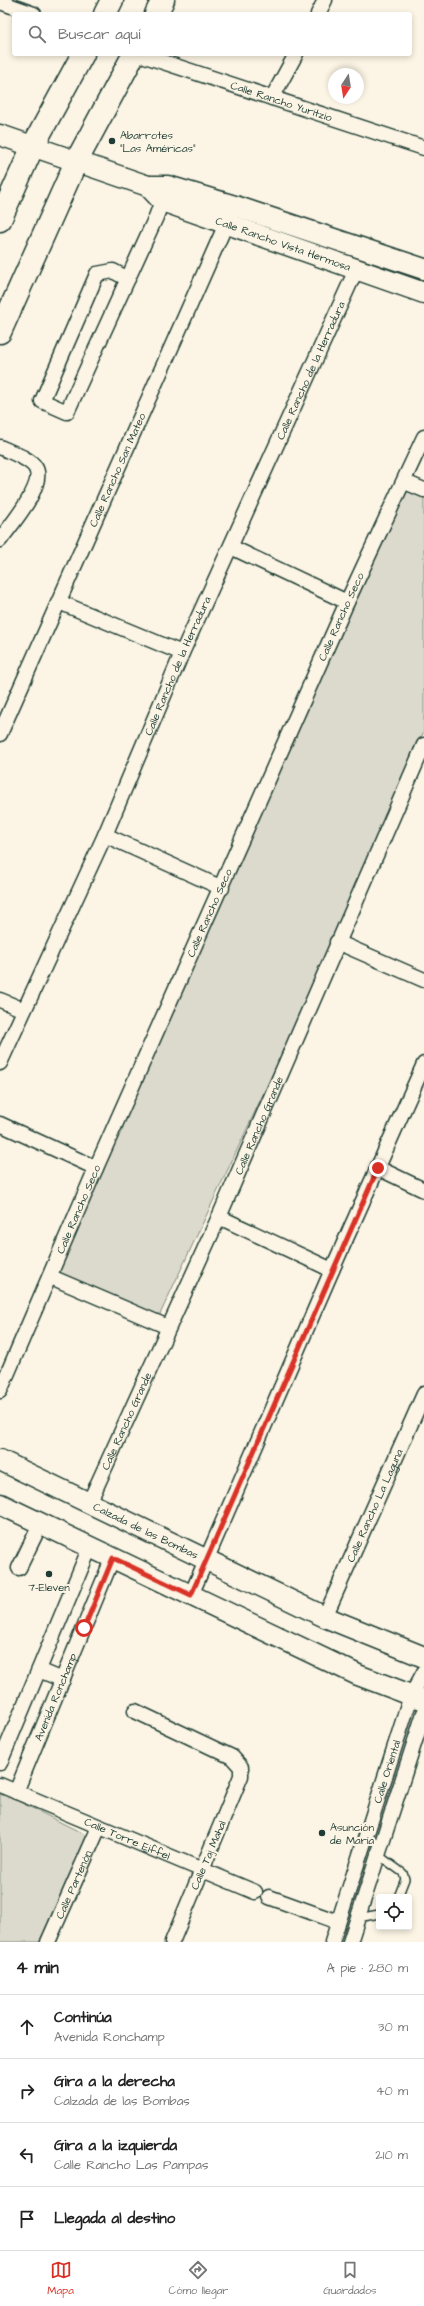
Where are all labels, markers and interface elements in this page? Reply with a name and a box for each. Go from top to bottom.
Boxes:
search box [12,12,412,56]
icon: search [26,23,48,45]
text: Buscar aquí [58,24,140,45]
north arrow [328,68,364,104]
street label: Calle Rancho Yuritzio [229,78,335,125]
place label: Abarrotes "Las Américas" [120,128,196,156]
marker: Abarrotes "Las Américas" [107,136,117,146]
street label: Calle Rancho Vista Hermosa [213,213,353,275]
street label: Calle Rancho de la Herradura [273,299,349,442]
street label: Calle Rancho San Mateo [86,410,150,529]
street label: Calle Rancho Seco [315,570,368,663]
street label: Calle Rancho de la Herradura [141,594,215,738]
street label: Calle Rancho Seco [183,866,236,960]
street label: Calle Rancho Grande [231,1074,287,1177]
route end [369,1159,387,1177]
street label: Calle Rancho Seco [53,1162,105,1256]
street label: Calle Rancho Grande [98,1370,155,1472]
street label: Calle Rancho La Laguna [343,1446,407,1565]
street label: Calzada de las Bombas [91,1499,201,1563]
marker: 7-Eleven [44,1569,54,1579]
place label: 7-Eleven [28,1580,70,1595]
route start [75,1619,93,1637]
street label: Avenida Ronchamp [31,1651,81,1743]
street label: Calle Oriental [370,1738,404,1805]
street label: Calle Torre Eiffel [82,1814,172,1864]
street label: Calle Taj Mahal [187,1818,230,1892]
place label: Asunción de María [330,1820,374,1848]
marker: Asunción de María [317,1828,327,1838]
street label: Calle Partenón [52,1848,96,1921]
map controls [376,1894,412,1930]
button: locate [376,1894,412,1930]
text: 4 min [16,1956,59,1980]
text: A pie · 280 m [327,1959,408,1977]
text: Continúa [54,2007,112,2028]
icon: ahead [16,2016,38,2038]
text: 30 m [378,2018,408,2036]
text: Avenida Ronchamp [54,2028,165,2046]
text: Gira a la derecha [54,2071,175,2092]
icon: right [16,2080,38,2102]
text: 40 m [376,2082,408,2100]
text: Calzada de las Bombas [54,2092,190,2110]
text: Gira a la izquierda [54,2135,177,2156]
icon: left [16,2144,38,2166]
text: 210 m [375,2146,408,2164]
text: Calle Rancho Las Pampas [54,2156,208,2174]
icon: arrive [16,2208,38,2230]
text: Llegada al destino [54,2208,175,2229]
tab: Mapa [47,2259,74,2298]
tab: Cómo llegar [169,2259,228,2298]
tab: Guardados [323,2259,377,2298]

